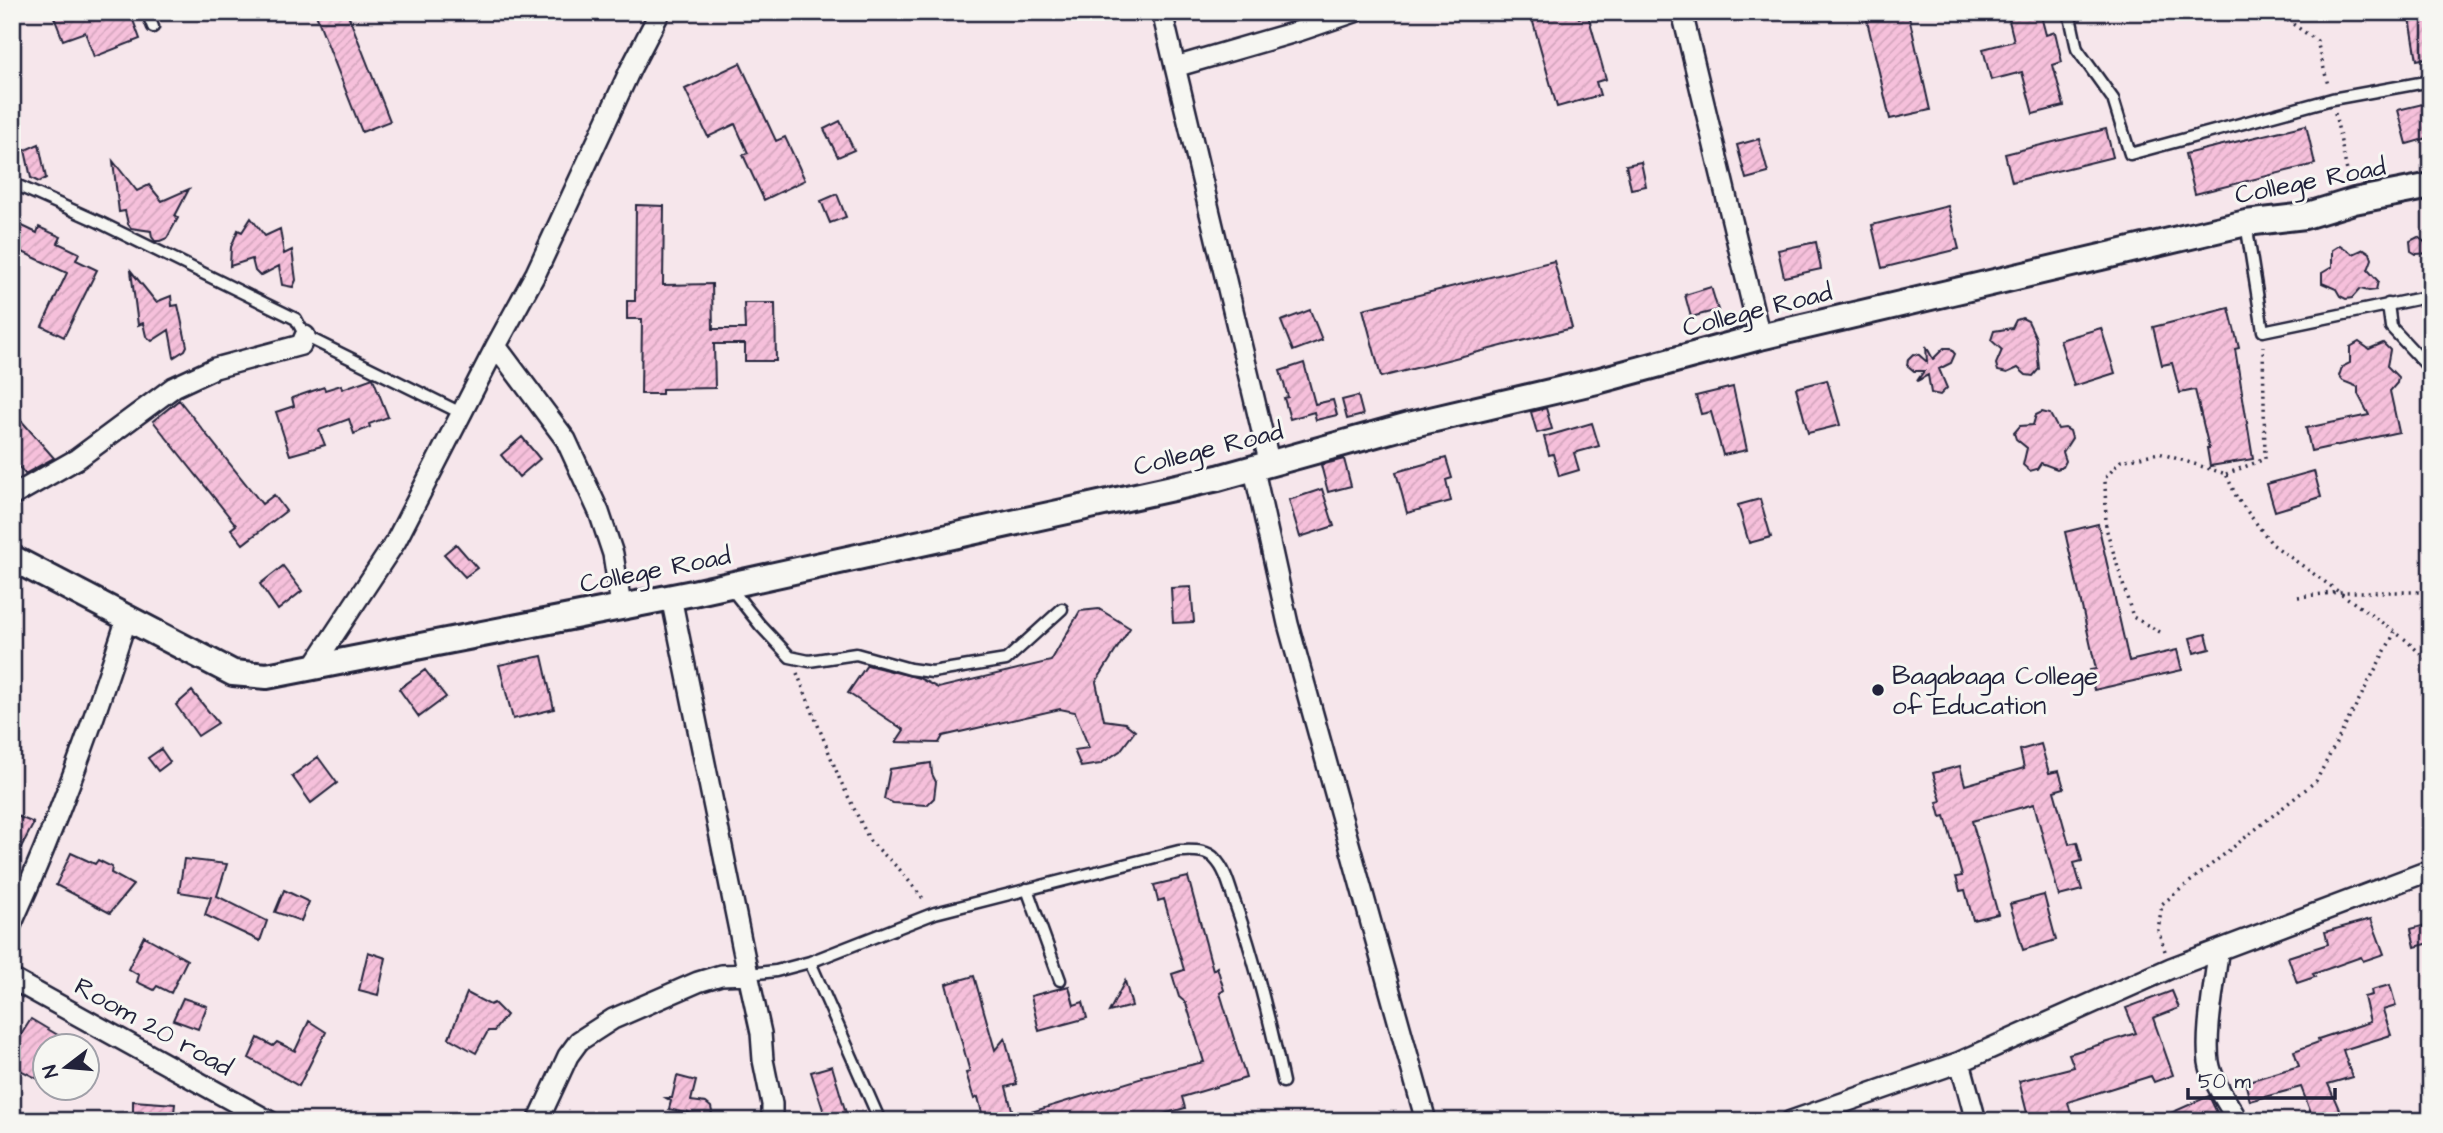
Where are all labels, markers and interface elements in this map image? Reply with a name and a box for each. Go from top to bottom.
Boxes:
street label: College Road [2232,149,2389,215]
street label: College Road [1679,274,1836,348]
street label: College Road [1130,413,1287,487]
street label: College Road [577,538,734,604]
place label: Bagabaga College of Education [1892,658,2098,724]
marker: Bagabaga College of Education [1870,682,1886,698]
street label: Room 20 road [68,969,239,1085]
north arrow [32,1032,102,1102]
scale bar [2188,1056,2334,1100]
text: N [36,1062,66,1081]
text: 50 m [2198,1067,2252,1096]

